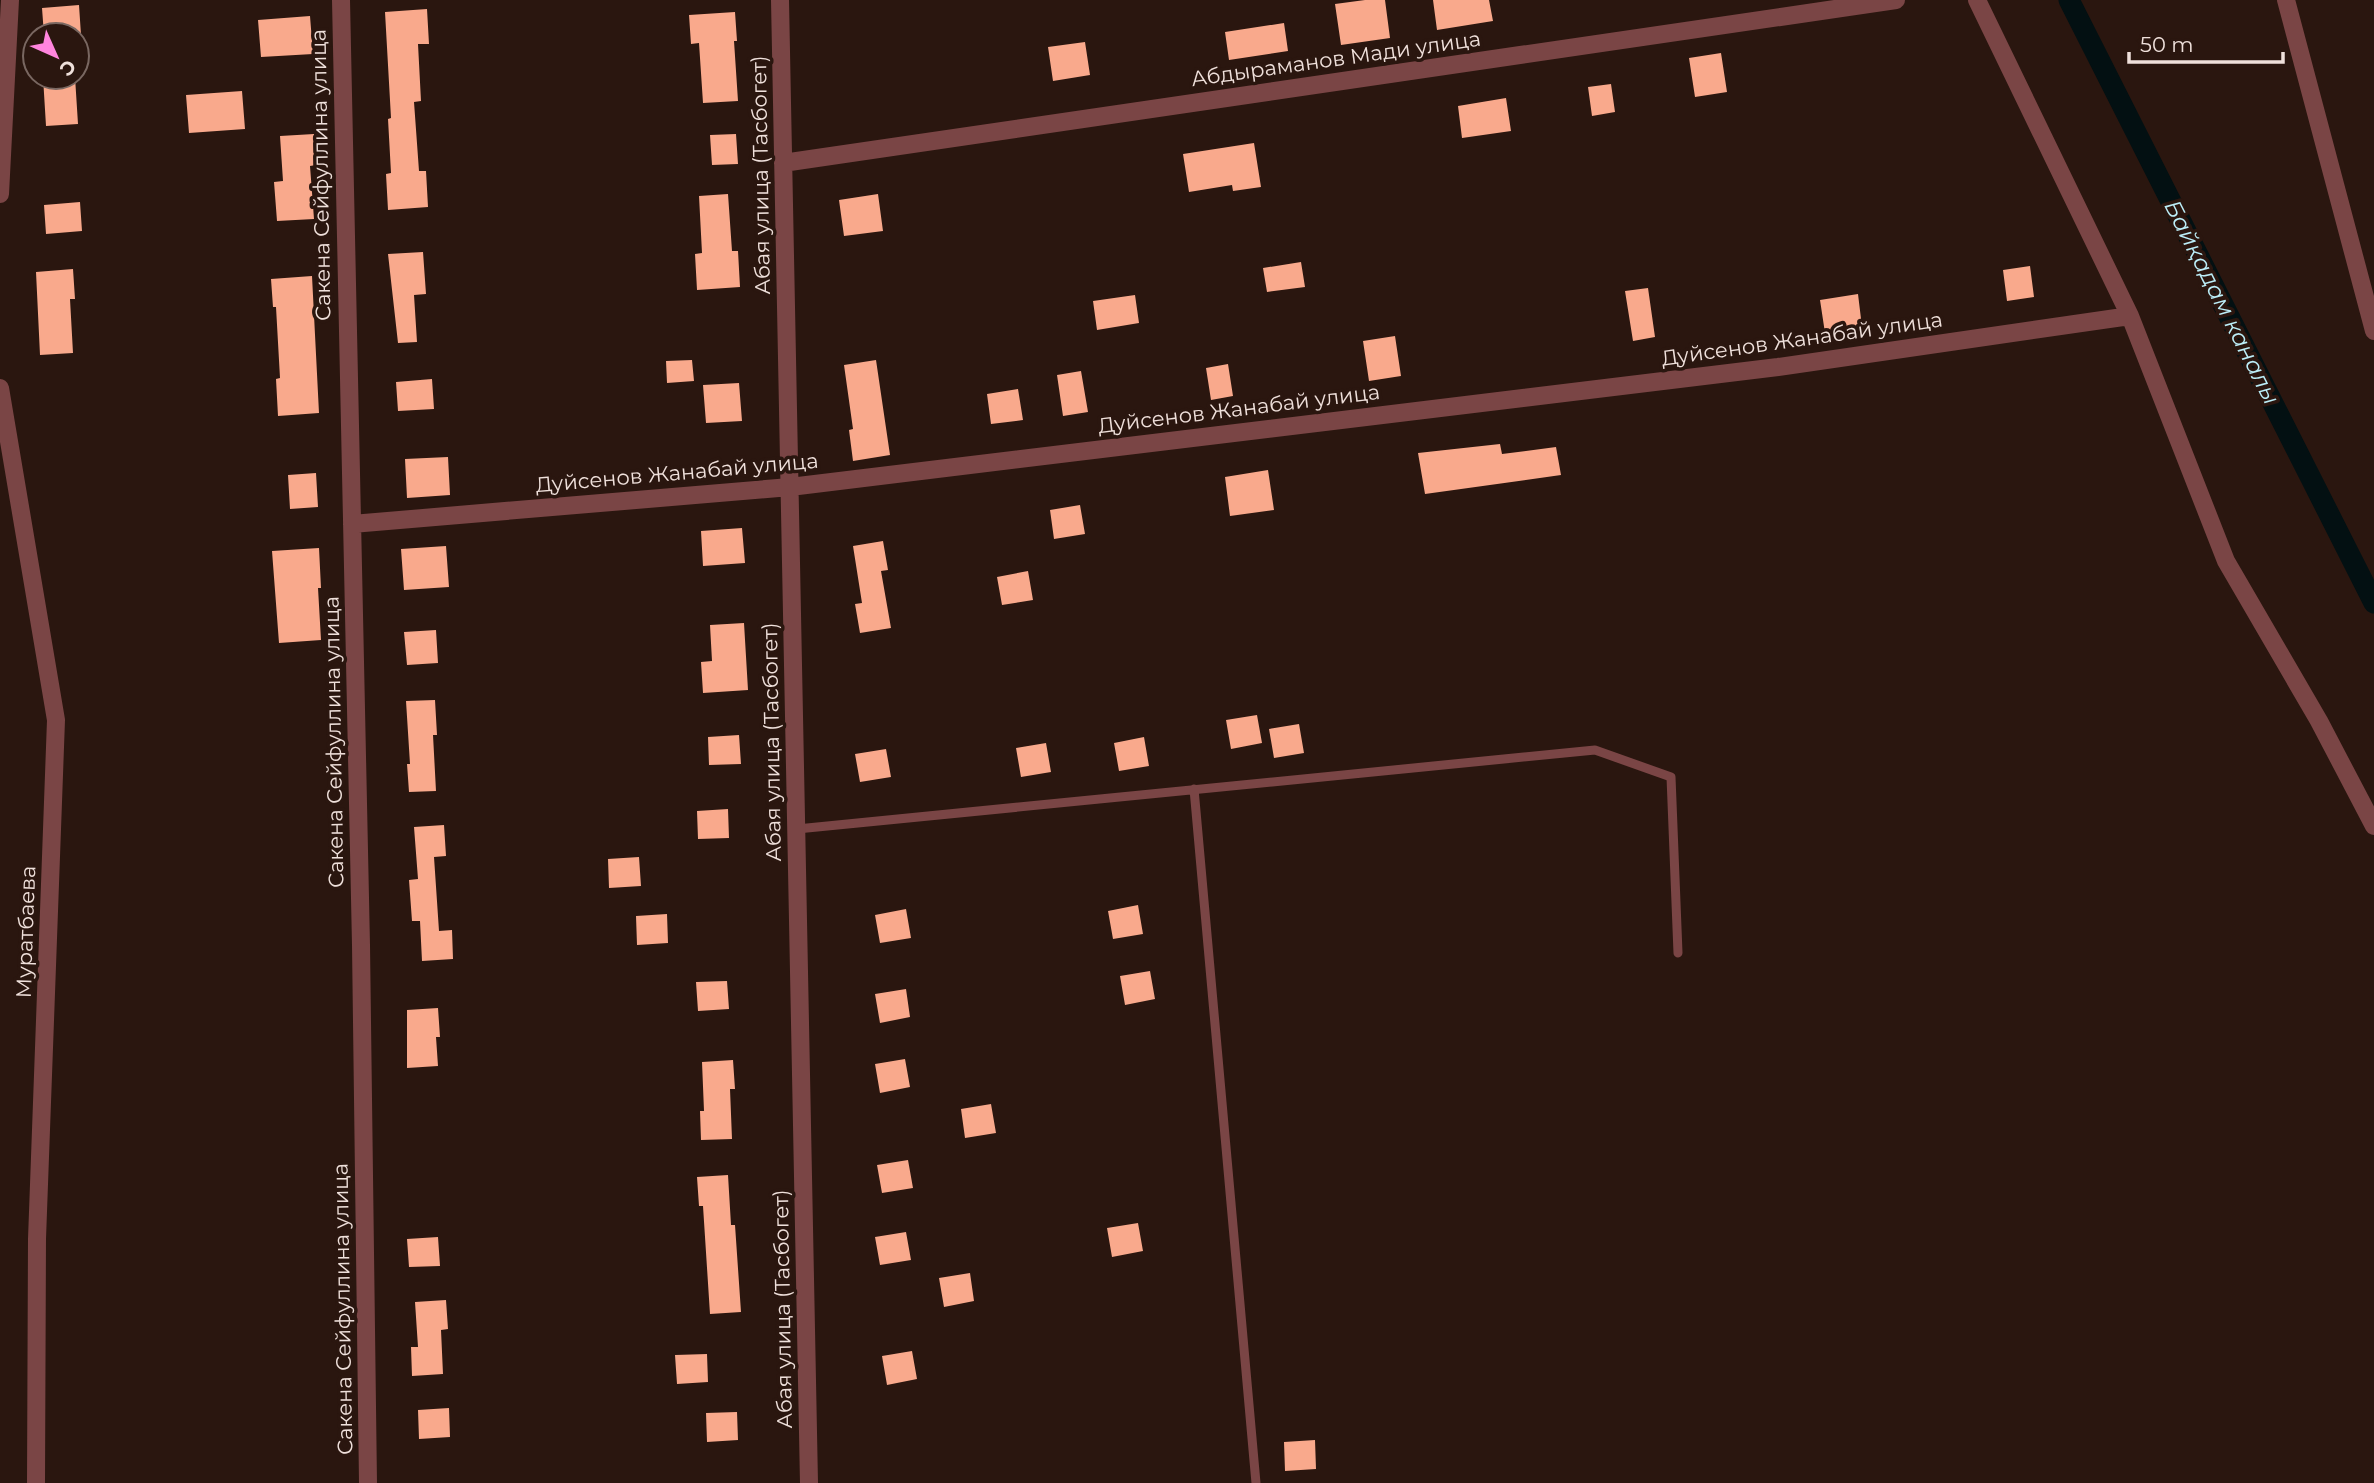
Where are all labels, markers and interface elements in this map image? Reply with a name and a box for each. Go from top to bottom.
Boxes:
north arrow [21,21,91,91]
scale bar [2129,21,2283,65]
street label: Абдыраманов Мади улица [1190,26,1482,91]
street label: Сакена Сейфуллина улица [305,29,336,321]
text: 50 m [2140,32,2194,57]
text: С [55,55,81,81]
street label: Абая улица (Тасбогет) [746,55,775,295]
water label: Байқадам каналы [2158,195,2286,409]
street label: Дуйсенов Жанабай улица [1660,306,1944,371]
street label: Дуйсенов Жанабай улица [1097,379,1381,438]
street label: Дуйсенов Жанабай улица [535,448,819,497]
street label: Сакена Сейфуллина улица [318,596,349,888]
street label: Абая улица (Тасбогет) [757,622,786,862]
street label: Муратбаева [11,865,40,999]
street label: Сакена Сейфуллина улица [327,1163,358,1455]
street label: Абая улица (Тасбогет) [768,1189,797,1429]

